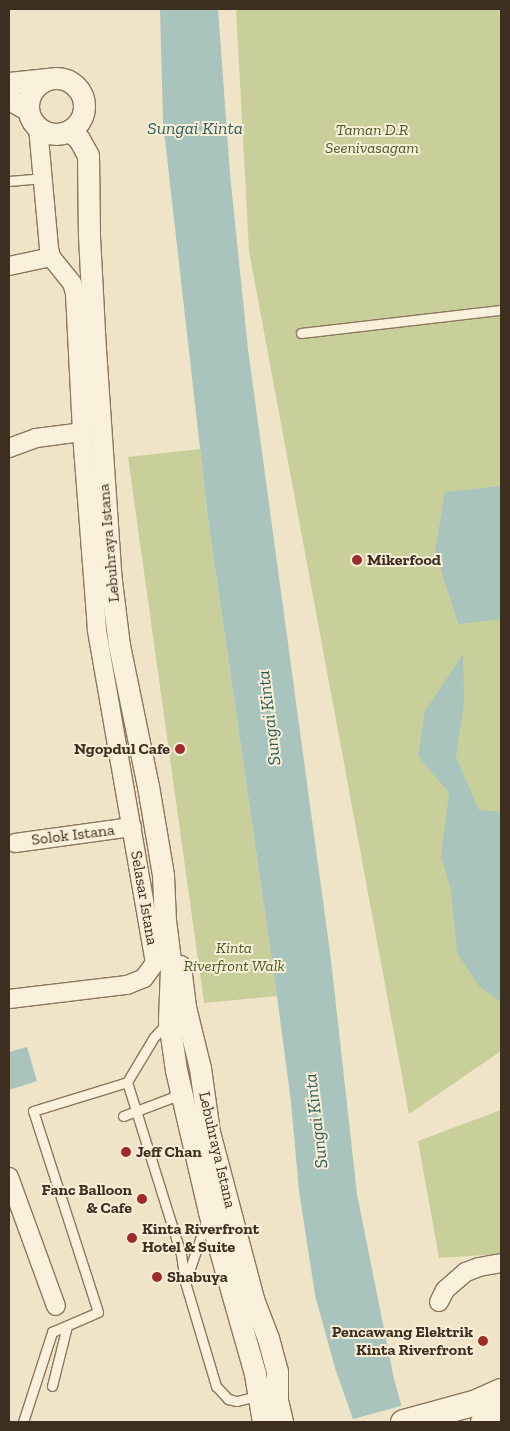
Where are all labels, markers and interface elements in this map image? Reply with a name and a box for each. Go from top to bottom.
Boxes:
water label: Sungai Kinta [147,117,243,139]
park label: Taman D.R Seenivasagam [325,120,419,158]
street label: Lebuhraya Istana [94,483,124,603]
place label: Mikerfood [367,550,441,570]
marker: Mikerfood [351,554,363,566]
water label: Sungai Kinta [252,669,286,767]
place label: Ngopdul Cafe [74,739,170,759]
marker: Ngopdul Cafe [174,743,186,755]
street label: Solok Istana [30,820,116,850]
street label: Selasar Istana [126,849,162,947]
park label: Kinta Riverfront Walk [183,938,285,976]
water label: Sungai Kinta [299,1072,333,1170]
street label: Lebuhraya Istana [194,1090,240,1210]
place label: Jeff Chan [136,1142,202,1162]
marker: Jeff Chan [120,1146,132,1158]
place label: Fanc Balloon & Cafe [42,1180,132,1218]
marker: Fanc Balloon & Cafe [136,1193,148,1205]
place label: Kinta Riverfront Hotel & Suite [142,1219,259,1257]
marker: Kinta Riverfront Hotel & Suite [126,1232,138,1244]
place label: Shabuya [167,1267,228,1287]
marker: Shabuya [151,1271,163,1283]
place label: Pencawang Elektrik Kinta Riverfront [332,1322,473,1360]
marker: Pencawang Elektrik Kinta Riverfront [477,1335,489,1347]

